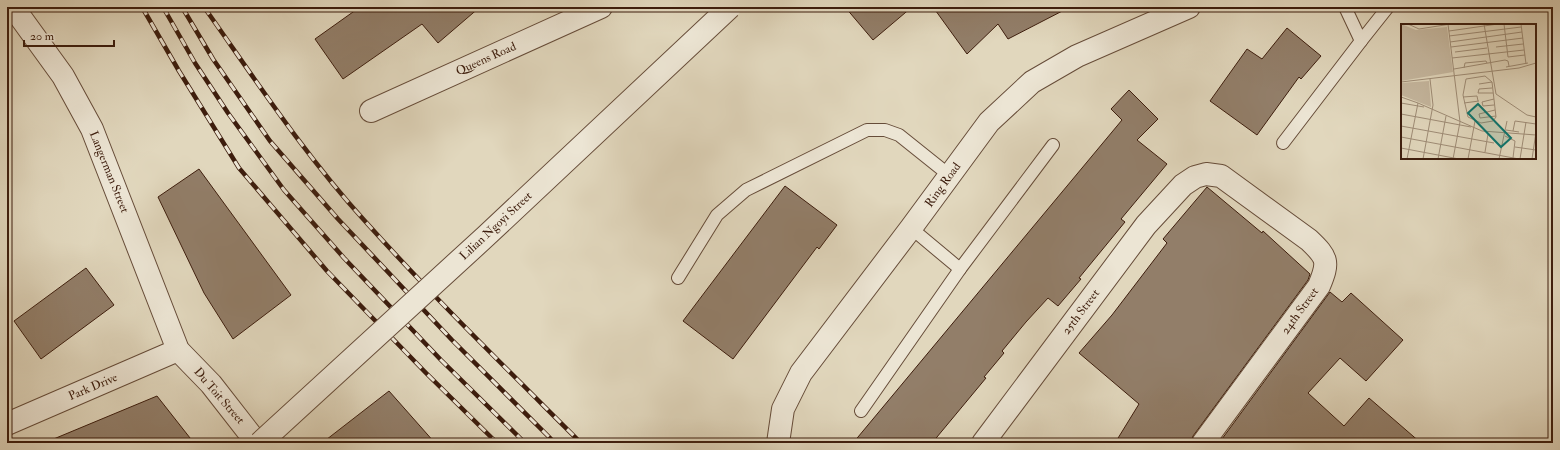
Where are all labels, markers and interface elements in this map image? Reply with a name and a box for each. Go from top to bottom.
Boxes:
scale bar [24,22,114,48]
inset map [1401,24,1536,159]
text: 20 m [30,29,55,44]
street label: Queens Road [454,39,518,79]
street label: Langerman Street [86,129,132,215]
street label: Ring Road [922,160,964,210]
street label: Lilian Ngoyi Street [457,188,535,263]
street label: 24th Street [1278,285,1322,337]
street label: 25th Street [1059,286,1103,338]
street label: Du Toit Street [190,365,248,427]
street label: Park Drive [66,370,120,404]

